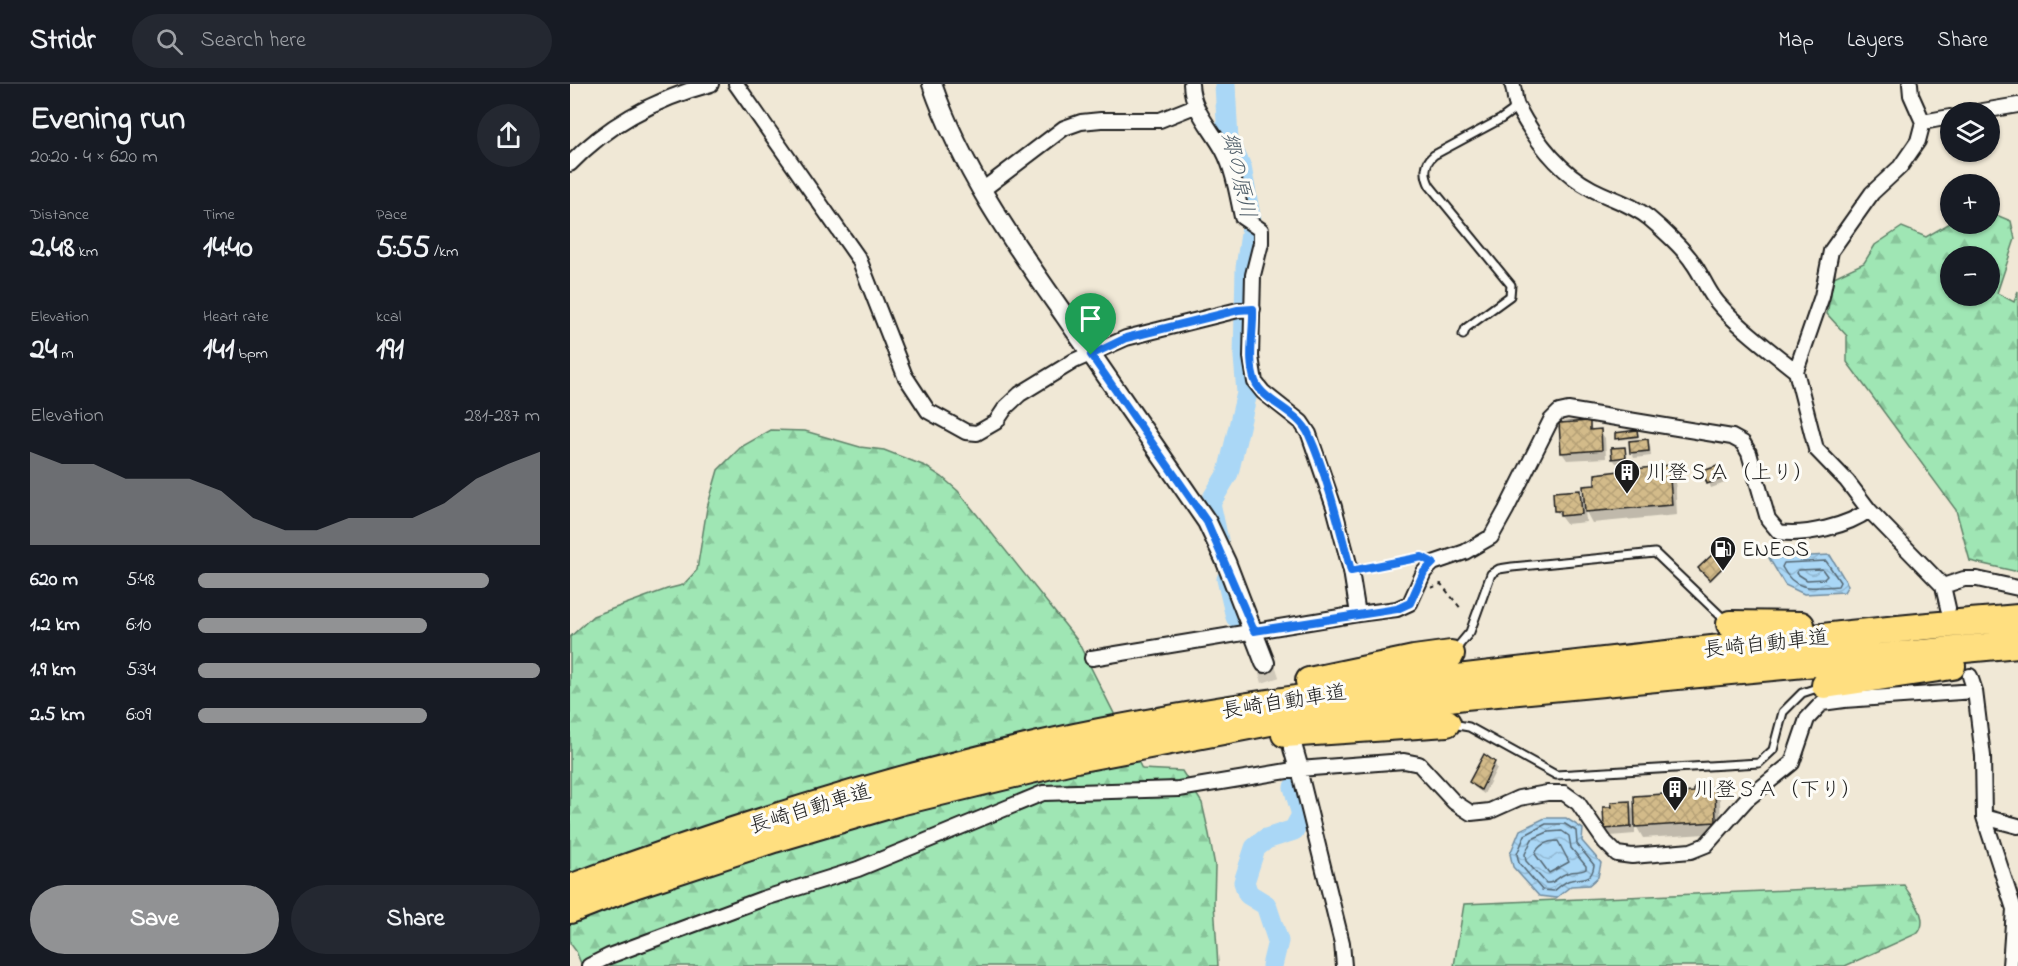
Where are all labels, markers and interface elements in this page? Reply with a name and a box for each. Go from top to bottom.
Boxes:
search box [132,14,552,68]
text: Stridr [30,21,96,62]
icon: search [153,25,186,58]
text: Search here [201,25,306,57]
text: Map [1778,26,1814,56]
text: Layers [1847,26,1904,56]
text: Share [1937,26,1988,56]
text: Evening run [30,96,185,144]
map controls [1940,102,2000,306]
button: layers [1940,102,2000,162]
button: share [477,104,540,167]
water label: 郷の原川 [1212,129,1263,222]
text: 20:20 · 4 × 620 m [30,143,158,172]
button: + [1940,174,2000,234]
text: Distance [30,203,89,227]
text: Time [203,203,235,227]
text: Pace [376,203,407,227]
text: 2.48 [30,227,75,271]
text: 14:40 [203,227,253,271]
text: 5:55 [376,227,430,271]
text: km [75,240,98,264]
text: /km [430,240,458,264]
button: − [1940,246,2000,306]
pin [1065,293,1116,355]
icon: arrive [1074,302,1107,335]
text: Elevation [30,305,89,329]
text: Heart rate [203,305,269,329]
text: kcal [376,305,401,329]
text: 24 [30,329,57,373]
text: 141 [203,329,234,373]
text: 191 [376,329,404,373]
text: m [57,342,74,366]
text: bpm [234,342,268,366]
text: Elevation [30,402,104,431]
text: 281–287 m [464,402,540,431]
building icon: 川登ＳＡ（上り） [1612,457,1642,495]
place label: 川登ＳＡ（上り） [1646,459,1814,489]
fuel station icon: ENEOS [1708,534,1738,572]
place label: ENEOS [1742,536,1809,566]
text: 620 m [30,566,78,595]
text: 5:48 [126,566,155,595]
text: 1.2 km [30,611,80,640]
text: 6:10 [126,611,152,640]
street label: 長崎自動車道 [1702,623,1830,666]
text: 1.9 km [30,656,76,685]
text: 5:34 [126,656,156,685]
street label: 長崎自動車道 [1220,678,1349,728]
text: 2.5 km [30,701,85,730]
text: 6:09 [126,701,151,730]
building icon: 川登ＳＡ（下り） [1660,774,1690,812]
place label: 川登ＳＡ（下り） [1694,776,1862,806]
street label: 長崎自動車道 [746,777,875,843]
button: Save [30,885,279,954]
button: Share [291,885,540,954]

